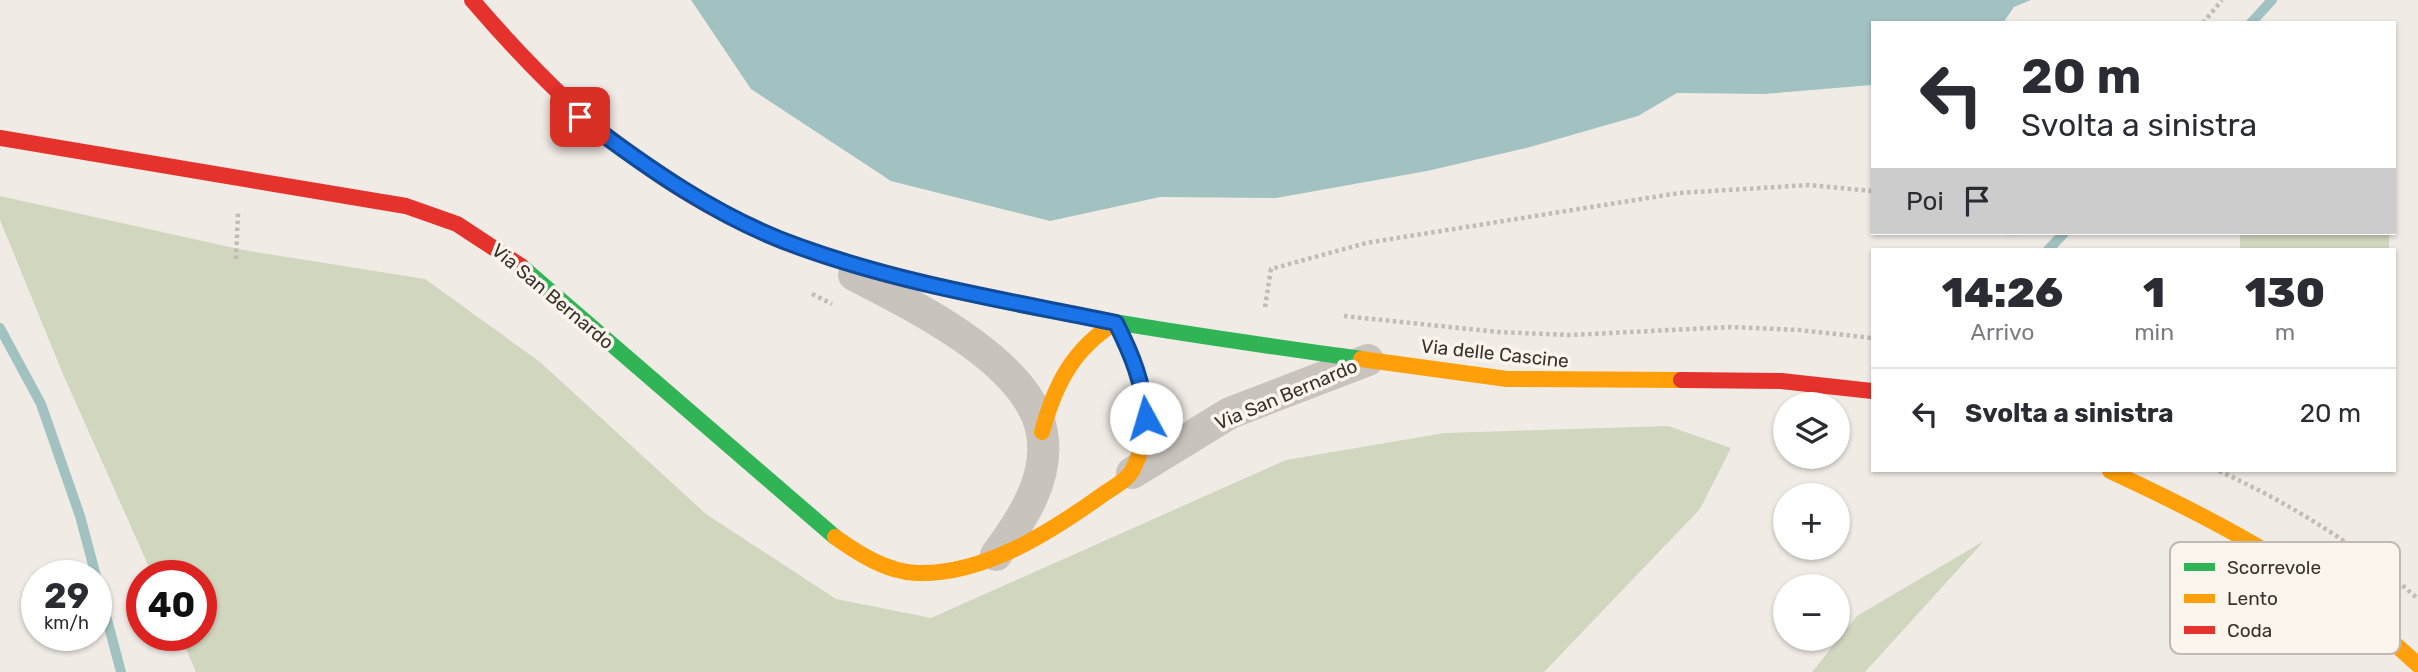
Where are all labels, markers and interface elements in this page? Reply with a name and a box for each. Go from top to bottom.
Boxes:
text: 20 m [2021,47,2142,105]
icon: left [1906,49,1997,140]
pin [550,87,610,147]
icon: arrive [561,98,599,136]
text: Svolta a sinistra [2021,106,2257,144]
icon: arrive [1958,182,1996,220]
text: Poi [1906,186,1944,217]
street label: Via San Bernardo [487,239,618,354]
text: 14:26 [1942,268,2063,318]
text: 1 [2143,268,2165,318]
text: 130 [2245,268,2325,318]
text: Arrivo [1971,318,2035,346]
text: min [2134,318,2174,346]
text: m [2275,318,2295,346]
street label: Via delle Cascine [1420,334,1570,373]
street label: Via San Bernardo [1212,354,1361,435]
position arrow [1109,381,1183,455]
map controls [1773,392,1850,651]
button: layers [1773,392,1850,469]
icon: left [1906,395,1944,433]
text: Svolta a sinistra [1965,398,2174,429]
text: 20 m [2300,398,2361,429]
button: + [1773,483,1850,560]
legend [2170,542,2400,654]
text: Scorrevole [2227,556,2321,579]
speed limit sign: 40 [126,560,217,651]
button: − [1773,574,1850,651]
text: 29 [44,575,89,617]
text: Lento [2227,587,2278,610]
text: km/h [44,612,89,634]
text: Coda [2227,619,2272,642]

